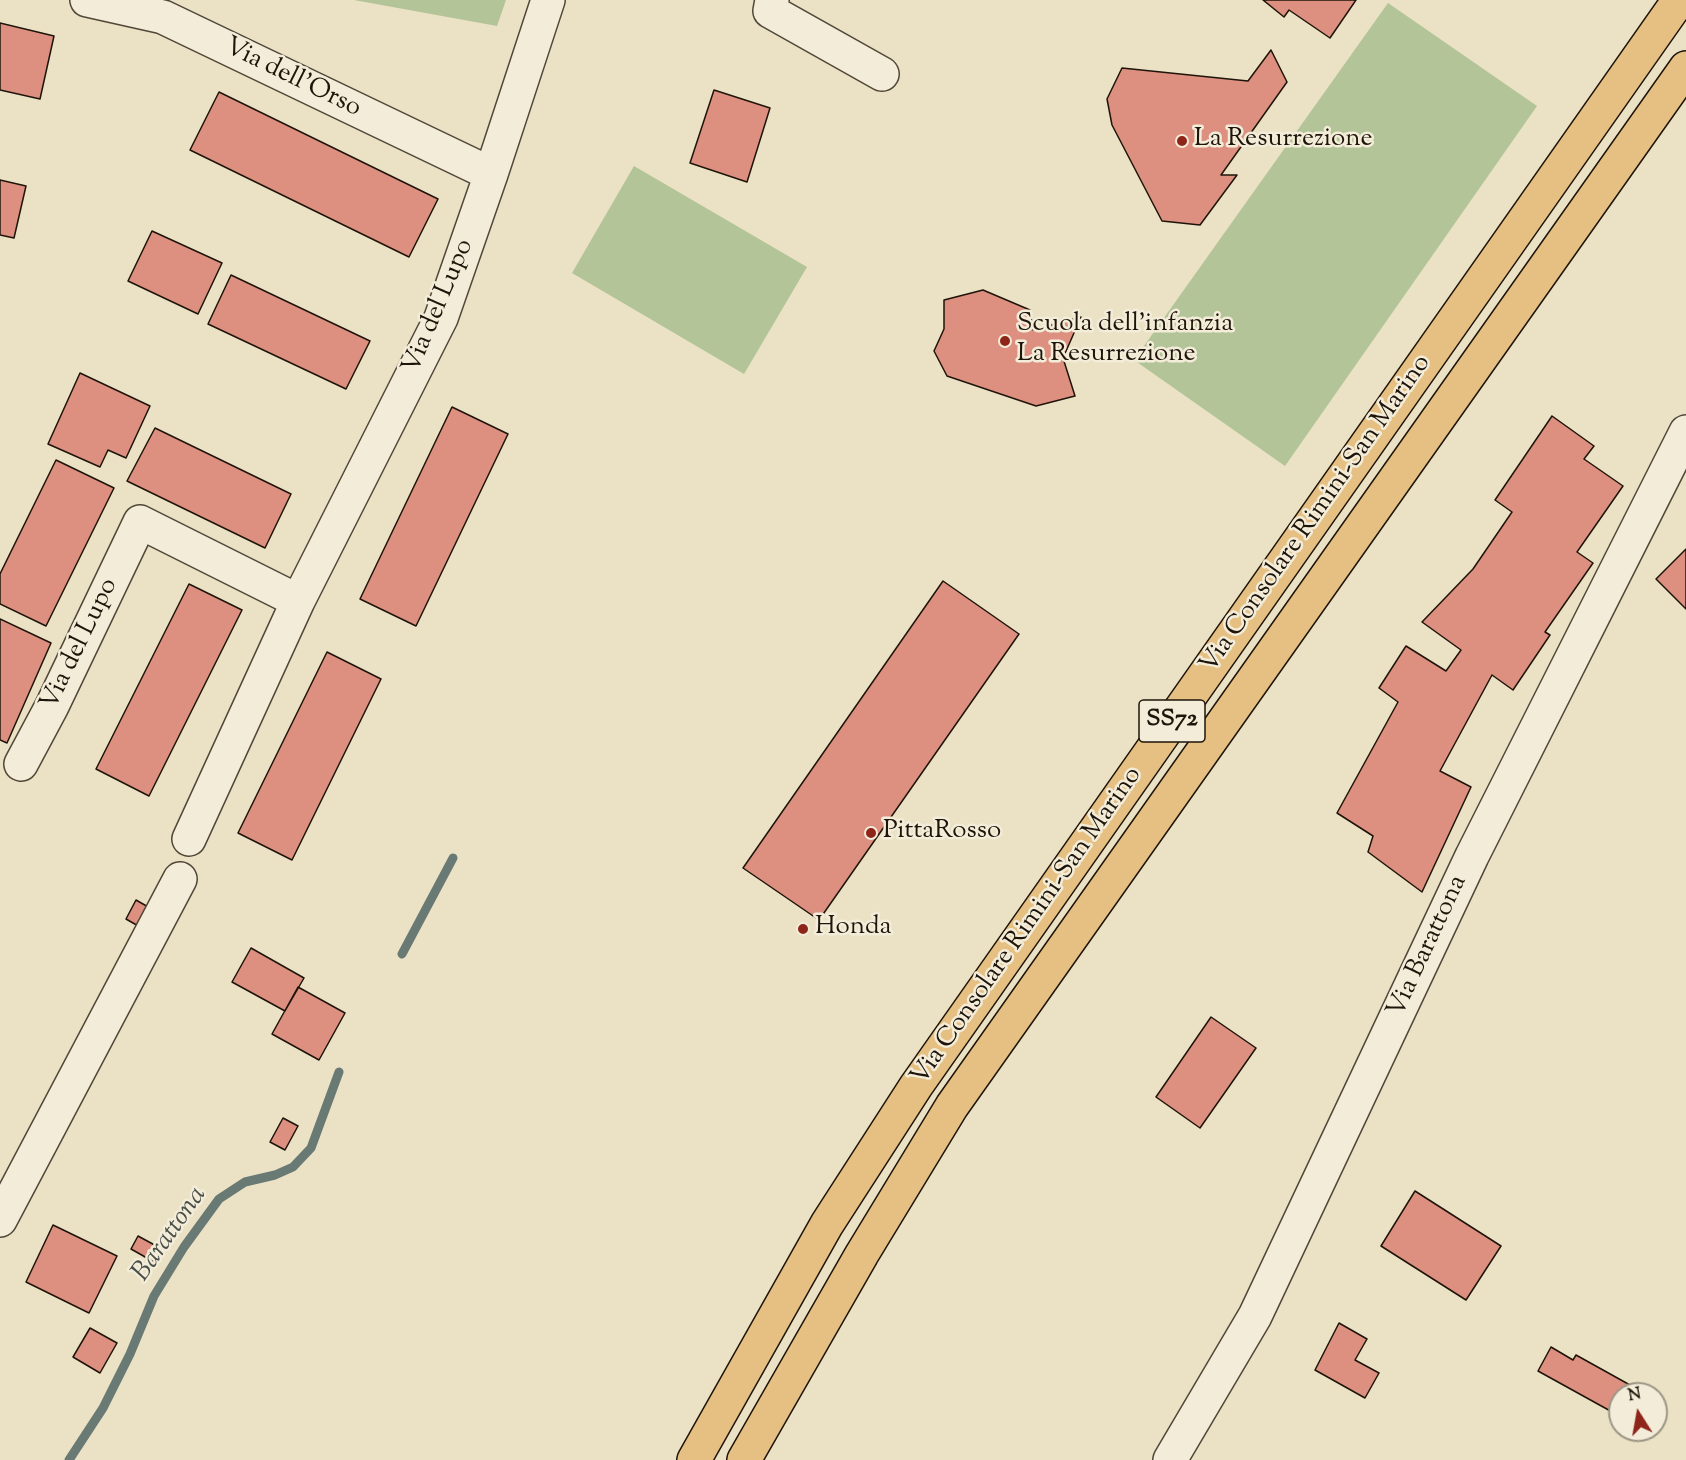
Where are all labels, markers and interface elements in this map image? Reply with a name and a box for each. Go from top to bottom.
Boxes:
street label: Via dell'Orso [219,32,365,126]
place label: La Resurrezione [1194,125,1373,157]
marker: La Resurrezione [1175,134,1189,148]
street label: Via del Lupo [398,235,482,379]
place label: Scuola dell'infanzia La Resurrezione [1017,310,1233,372]
marker: Scuola dell'infanzia La Resurrezione [998,334,1012,348]
street label: Via Consolare Rimini-San Marino [1195,350,1439,680]
street label: Via del Lupo [36,574,126,716]
road number: SS72 [1139,700,1205,742]
street label: Via Consolare Rimini-San Marino [906,762,1150,1092]
place label: PittaRosso [883,817,1001,849]
marker: PittaRosso [864,826,878,840]
street label: Via Barattona [1382,871,1476,1023]
place label: Honda [815,913,892,945]
marker: Honda [796,922,810,936]
water label: Barattona [127,1181,215,1289]
north arrow [1608,1382,1668,1442]
text: N [1626,1383,1643,1408]

